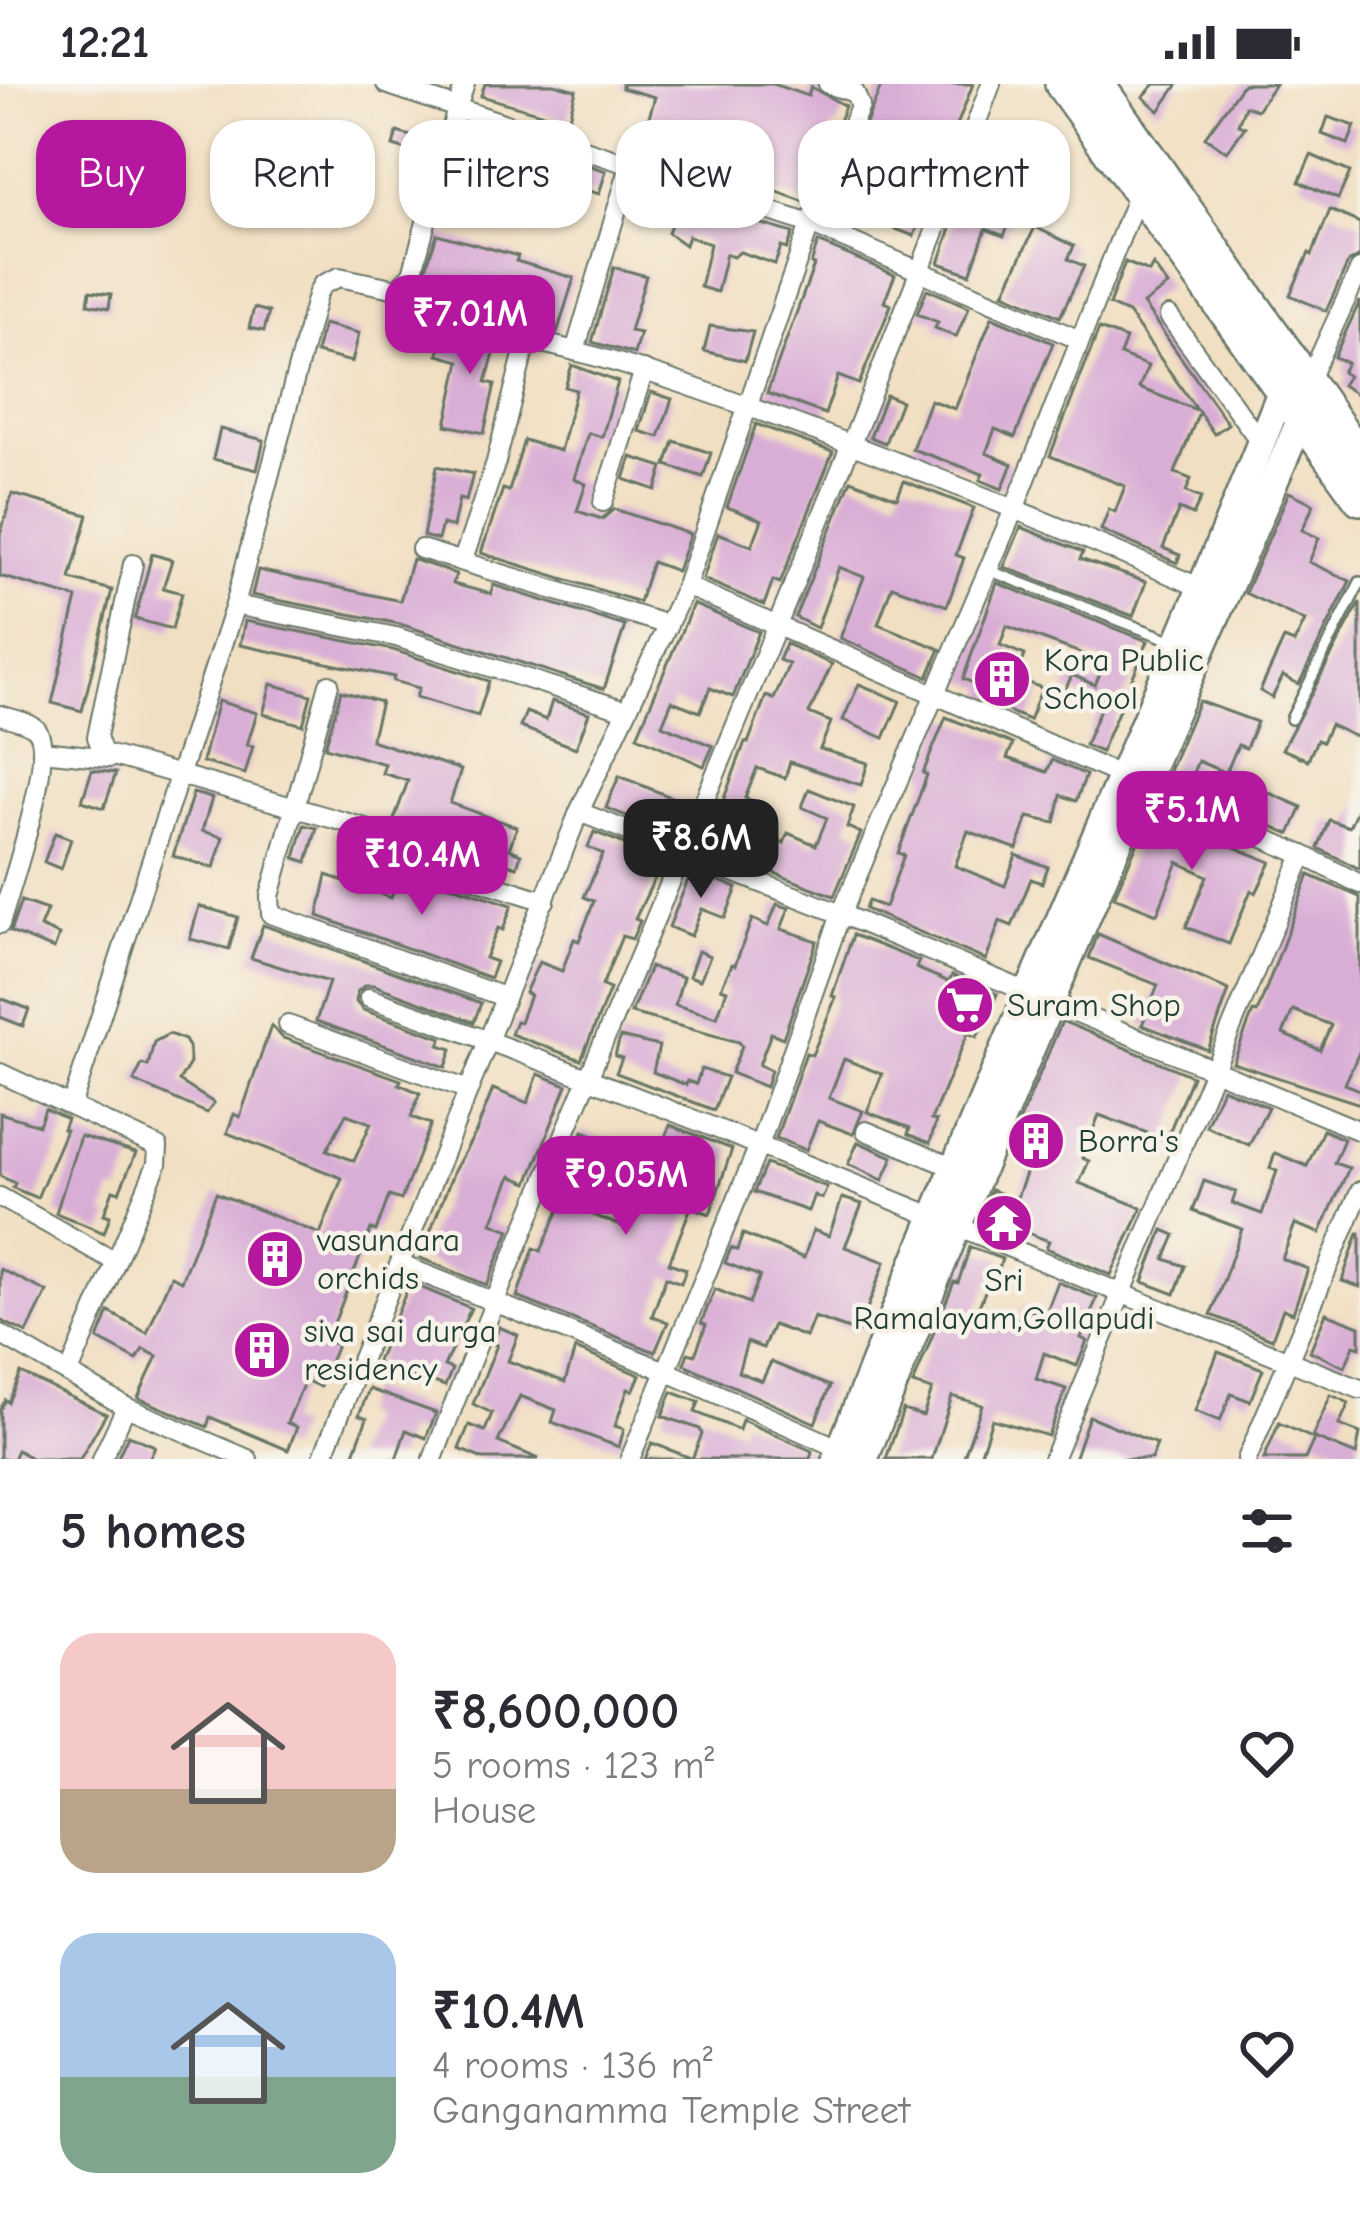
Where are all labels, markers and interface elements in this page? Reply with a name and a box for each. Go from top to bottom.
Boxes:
text: 12:21 [60,16,150,68]
chip: Buy [36,120,186,228]
chip: Rent [210,120,375,228]
chip: Filters [399,120,592,228]
chip: New [616,120,774,228]
chip: Apartment [798,120,1070,228]
pin: ₹7.01M [372,275,568,377]
text: ₹7.01M [412,291,528,336]
place label: Kora Public School [1044,641,1204,717]
building icon: Kora Public School [971,648,1033,710]
pin: ₹5.1M [1108,771,1276,873]
text: ₹5.1M [1144,787,1240,832]
pin: ₹8.6M [617,799,785,901]
text: ₹8.6M [650,815,752,860]
pin: ₹10.4M [324,816,520,918]
text: ₹10.4M [364,832,480,877]
supermarket icon: Suram Shop [934,974,996,1036]
place label: Suram Shop [1007,986,1181,1024]
building icon: Borra's [1005,1110,1067,1172]
place label: Borra's [1078,1122,1179,1160]
pin: ₹9.05M [528,1136,724,1238]
text: ₹9.05M [564,1152,688,1197]
temple icon: Sri Ramalayam,Gollapudi [973,1192,1035,1254]
place label: vasundara orchids [316,1221,460,1297]
building icon: vasundara orchids [244,1228,306,1290]
place label: Sri Ramalayam,Gollapudi [854,1261,1154,1337]
place label: siva sai durga residency [304,1312,497,1388]
building icon: siva sai durga residency [231,1319,293,1381]
icon: filters [1234,1498,1300,1564]
text: 5 homes [60,1502,246,1561]
icon: home [156,1681,300,1825]
text: ₹8,600,000 [432,1682,679,1741]
icon: heart [1234,1720,1300,1786]
text: 5 rooms · 123 m² [432,1743,714,1788]
text: House [432,1788,536,1833]
icon: home [156,1981,300,2125]
text: ₹10.4M [432,1982,585,2041]
icon: heart [1234,2020,1300,2086]
text: 4 rooms · 136 m² [432,2043,713,2088]
text: Ganganamma Temple Street [432,2088,910,2133]

